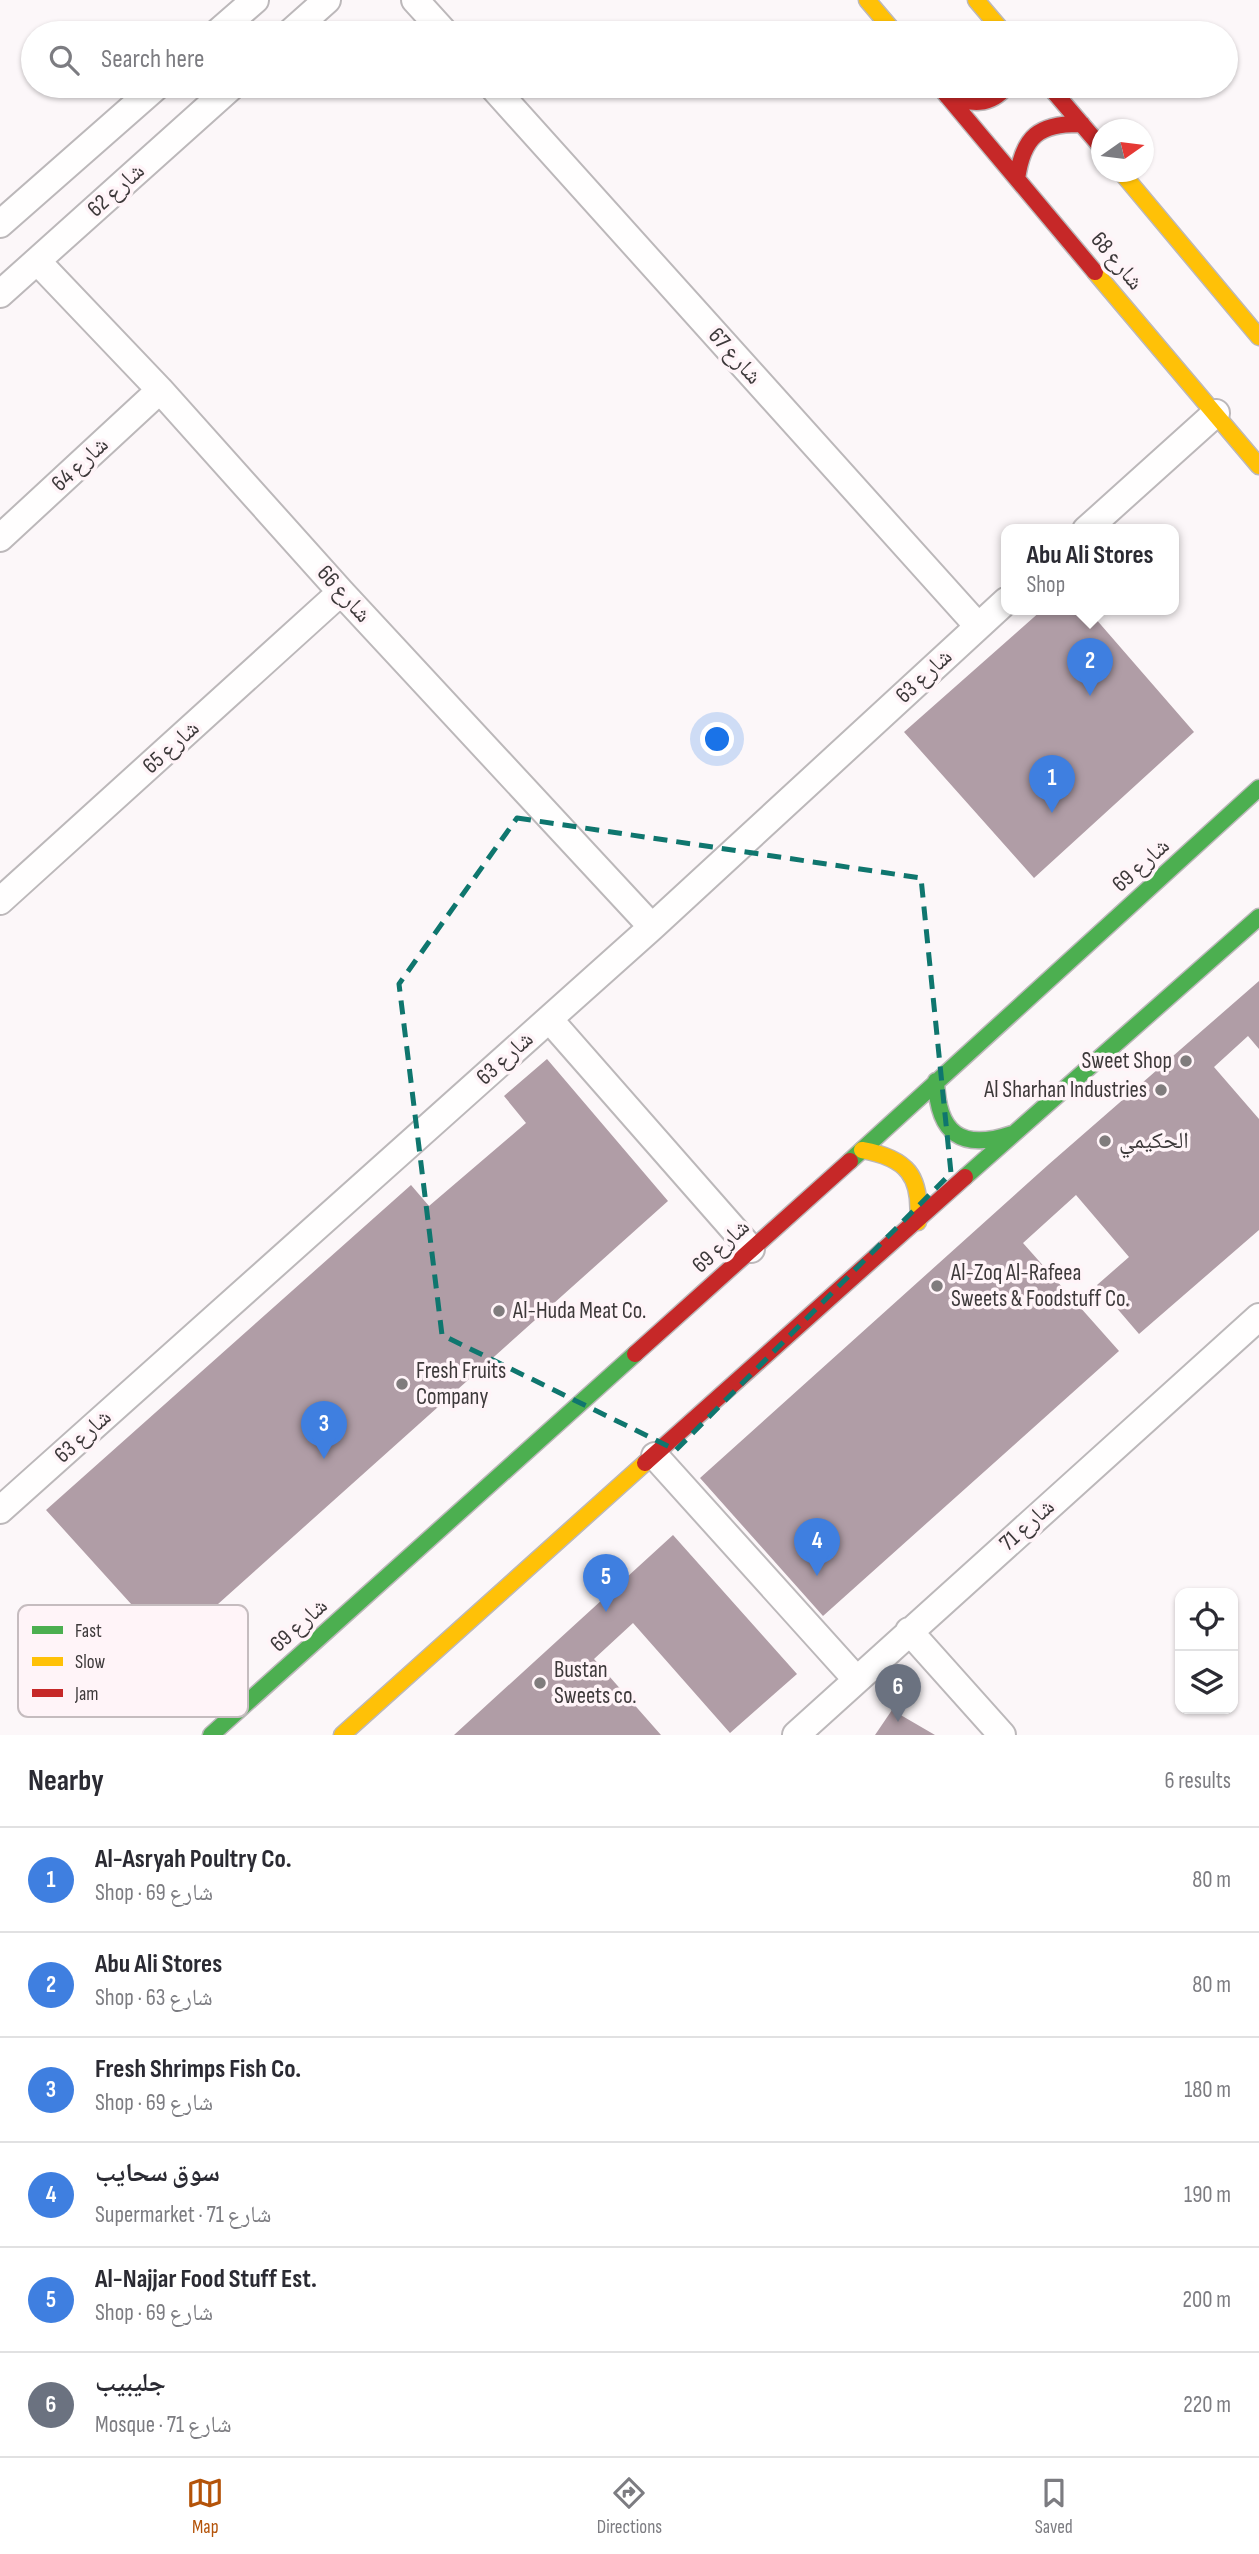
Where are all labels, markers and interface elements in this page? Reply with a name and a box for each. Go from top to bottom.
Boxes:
search box [21,21,1238,98]
icon: search [45,41,83,79]
text: Search here [101,44,204,75]
north arrow [1091,119,1154,182]
street label: شارع 62 [82,157,150,223]
street label: شارع 68 [1085,226,1149,296]
street label: شارع 67 [702,322,768,390]
street label: شارع 64 [46,431,114,497]
popup [1001,524,1179,615]
text: Abu Ali Stores [1026,540,1154,571]
street label: شارع 66 [311,560,377,628]
text: Shop [1026,571,1065,599]
pin: 2 [1067,638,1113,696]
street label: شارع 63 [890,643,958,709]
street label: شارع 65 [137,714,205,780]
your location [700,722,734,756]
pin: 1 [1029,755,1075,813]
street label: شارع 69 [1107,832,1175,898]
street label: شارع 63 [471,1025,539,1091]
place label: Sweet Shop [1081,1047,1172,1075]
marker: Sweet Shop [1178,1053,1194,1069]
place label: Al Sharhan Industries [983,1076,1147,1104]
marker: Al Sharhan Industries [1153,1082,1169,1098]
place label: الحكيمي [1119,1127,1189,1159]
marker: الحكيمي [1097,1133,1113,1149]
street label: شارع 69 [687,1213,755,1279]
place label: Al-Zoq Al-Rafeea Sweets & Foodstuff Co. [950,1259,1130,1313]
marker: Al-Zoq Al-Rafeea Sweets & Foodstuff Co. [929,1278,945,1294]
place label: Al-Huda Meat Co. [512,1297,646,1325]
marker: Al-Huda Meat Co. [491,1303,507,1319]
place label: Fresh Fruits Company [416,1357,506,1411]
marker: Fresh Fruits Company [394,1376,410,1392]
pin: 3 [301,1401,347,1459]
street label: شارع 63 [49,1403,117,1469]
street label: شارع 71 [994,1493,1060,1557]
pin: 4 [794,1518,840,1576]
pin: 5 [583,1554,629,1612]
map controls [1175,1588,1238,1714]
button: locate [1175,1588,1238,1651]
street label: شارع 69 [265,1592,333,1658]
legend [18,1605,248,1717]
text: Fast [75,1620,102,1643]
text: Slow [75,1651,105,1674]
button: layers [1175,1651,1238,1714]
place label: Bustan Sweets co. [554,1656,637,1710]
pin: 6 [875,1664,921,1722]
marker: Bustan Sweets co. [532,1675,548,1691]
text: Jam [74,1683,98,1706]
text: Nearby [28,1763,104,1799]
text: 6 results [1165,1767,1231,1795]
text: Al-Asryah Poultry Co. [95,1844,292,1875]
text: 1 [46,1866,56,1894]
text: 80 m [1192,1866,1231,1894]
text: Shop · شارع 69 [95,1879,213,1907]
text: Abu Ali Stores [95,1949,222,1980]
text: 2 [46,1971,56,1999]
text: 80 m [1192,1971,1231,1999]
text: Shop · شارع 63 [95,1984,213,2012]
text: Fresh Shrimps Fish Co. [95,2054,301,2085]
text: 3 [46,2076,56,2104]
text: 180 m [1184,2076,1231,2104]
text: Shop · شارع 69 [95,2089,213,2117]
text: سوق سحايب [95,2158,220,2189]
text: 4 [46,2181,56,2209]
text: 190 m [1184,2181,1231,2209]
text: Supermarket · شارع 71 [95,2201,271,2229]
text: Al-Najjar Food Stuff Est. [95,2264,317,2295]
text: 5 [46,2286,56,2314]
text: 200 m [1183,2286,1231,2314]
text: Shop · شارع 69 [95,2299,213,2327]
text: جليبيب [95,2368,166,2399]
text: 6 [46,2391,56,2419]
text: 220 m [1183,2391,1231,2419]
text: Mosque · شارع 71 [95,2411,232,2439]
tab: Map [186,2474,224,2539]
tab: Directions [597,2474,662,2539]
tab: Saved [1035,2474,1073,2539]

